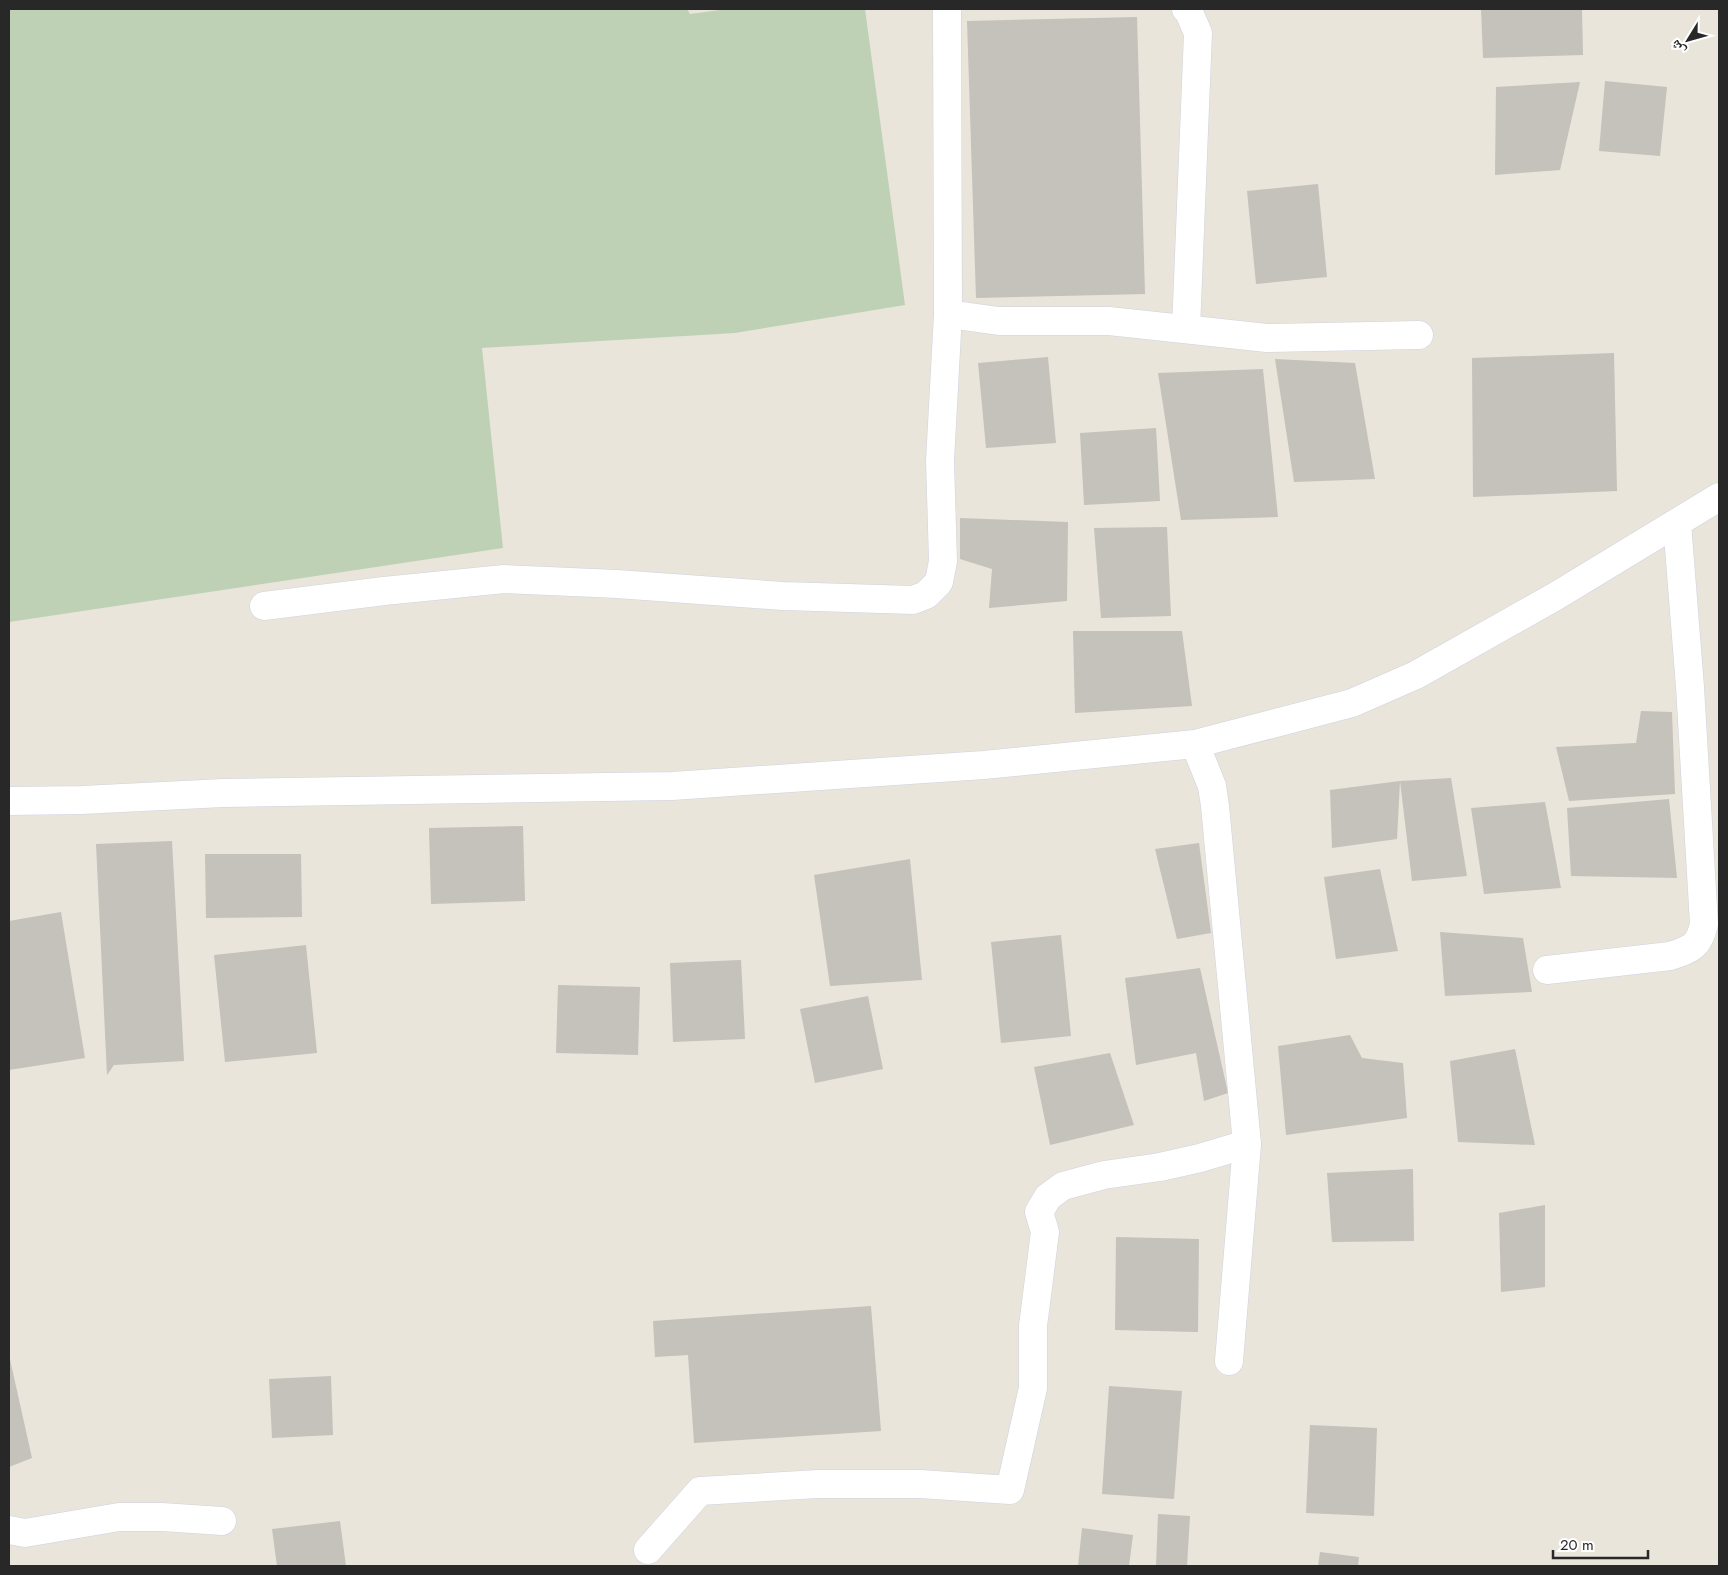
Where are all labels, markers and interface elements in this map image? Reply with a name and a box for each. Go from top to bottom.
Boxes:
north arrow [1663,15,1713,65]
text: ش [1665,36,1690,60]
scale bar [1553,1528,1648,1560]
text: 20 m [1560,1534,1594,1556]

